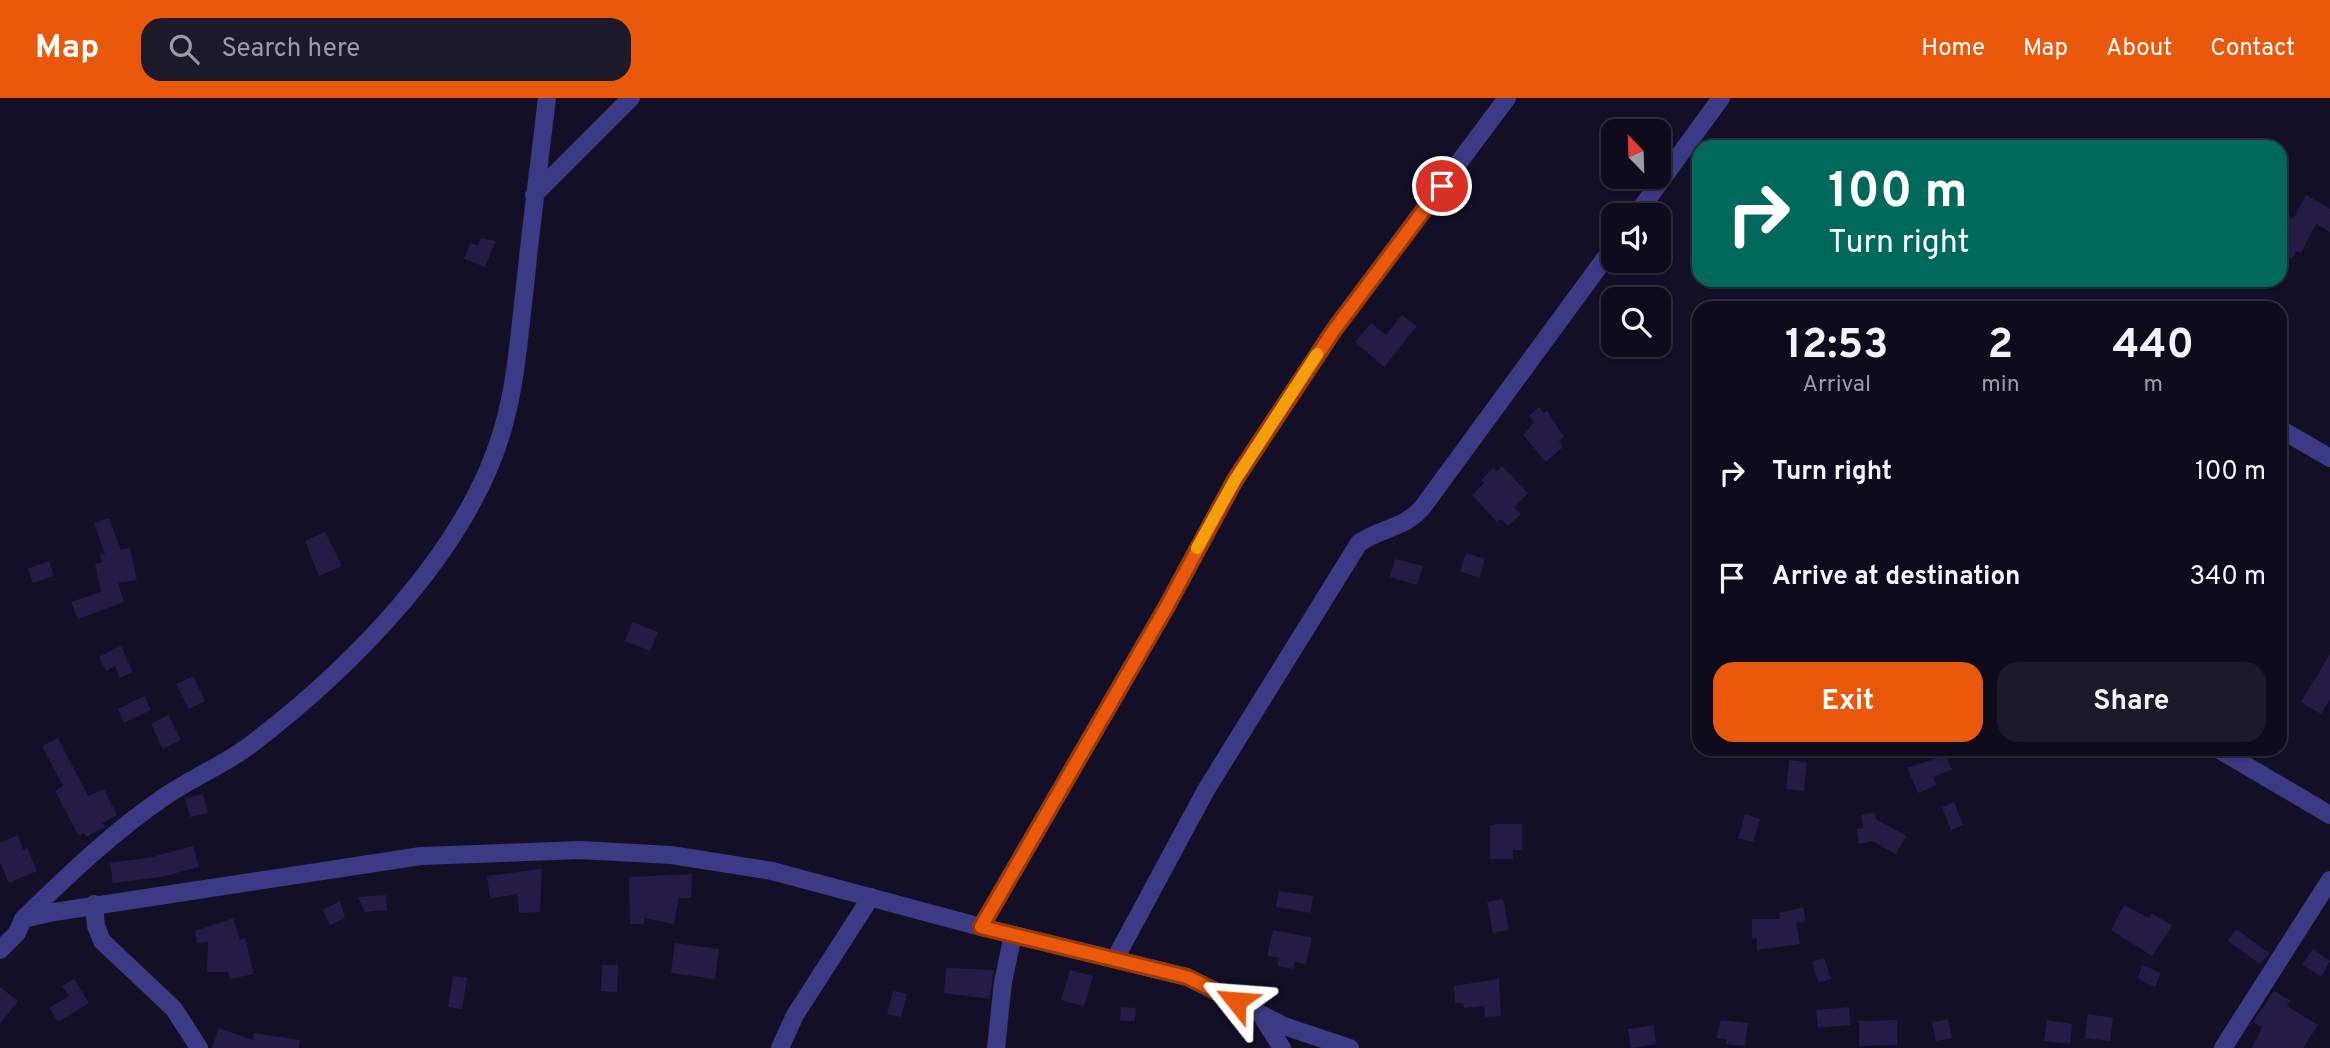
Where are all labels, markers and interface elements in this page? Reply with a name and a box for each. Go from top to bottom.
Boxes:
search box [141,18,631,81]
text: Map [35,28,99,70]
icon: search [165,30,203,68]
text: Search here [221,33,360,66]
text: Home [1921,34,1985,64]
text: Map [2023,34,2068,64]
text: About [2106,34,2172,64]
text: Contact [2210,34,2295,64]
north arrow [1601,119,1671,189]
map controls [1601,119,1671,357]
pin [1412,156,1472,216]
text: 100 m [1828,163,1967,225]
icon: arrive [1423,167,1461,205]
icon: right [1713,168,1804,259]
button: sound [1601,203,1671,273]
text: Turn right [1828,224,1970,264]
button: search [1601,287,1671,357]
text: 12:53 [1785,320,1888,373]
text: 2 [1988,320,2013,373]
text: 440 [2112,320,2194,373]
text: Arrival [1802,371,1871,400]
text: min [1981,371,2020,400]
text: m [2144,371,2163,400]
icon: right [1713,454,1751,492]
text: Turn right [1772,456,1892,489]
text: 100 m [2195,456,2266,489]
icon: arrive [1713,559,1751,597]
text: Arrive at destination [1772,561,2020,594]
text: 340 m [2189,561,2266,594]
button: Exit [1713,662,1983,742]
button: Share [1997,662,2266,742]
position arrow [1199,964,1273,1038]

